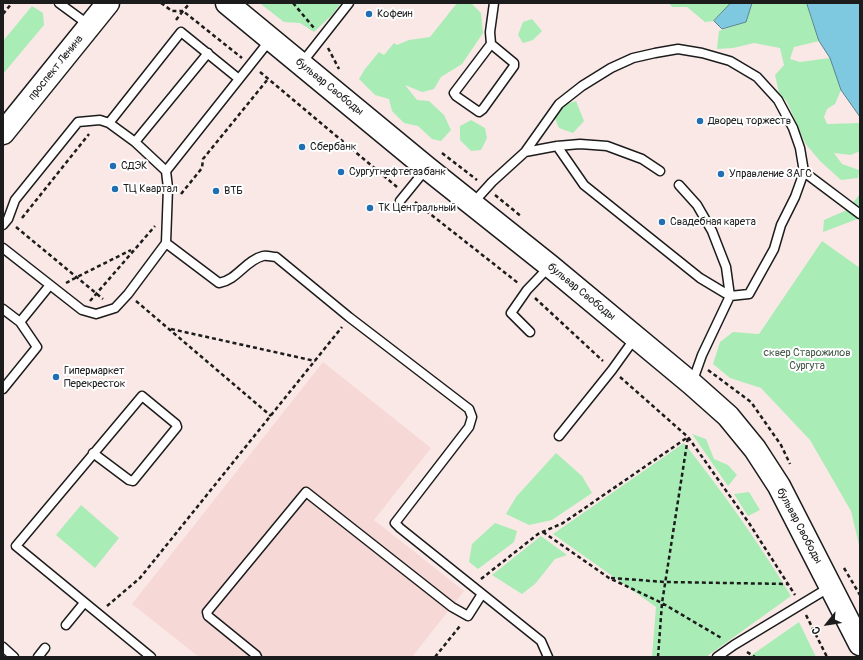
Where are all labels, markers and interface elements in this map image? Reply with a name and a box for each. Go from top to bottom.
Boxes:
place label: Кофеин [377,7,413,21]
marker: Кофеин [364,9,374,19]
street label: проспект Ленина [26,33,86,103]
street label: бульвар Свободы [292,55,366,119]
place label: Дворец торжеств [708,114,791,128]
marker: Дворец торжеств [695,116,705,126]
place label: Сбербанк [310,140,356,154]
marker: Сбербанк [297,142,307,152]
place label: СДЭК [121,159,147,173]
marker: СДЭК [108,161,118,171]
place label: Сургутнефтегазбанк [349,165,446,179]
marker: Сургутнефтегазбанк [336,167,346,177]
place label: Управление ЗАГС [729,167,812,181]
marker: Управление ЗАГС [716,169,726,179]
place label: ТЦ Квартал [123,182,178,196]
marker: ТЦ Квартал [110,184,120,194]
place label: ВТБ [224,184,243,198]
marker: ВТБ [211,186,221,196]
place label: ТК Центральный [378,201,456,215]
marker: ТК Центральный [365,203,375,213]
place label: Свадебная карета [670,215,756,229]
marker: Свадебная карета [657,217,667,227]
street label: бульвар Свободы [544,260,618,324]
park label: сквер Старожилов Сургута [763,346,851,372]
place label: Гипермаркет Перекресток [64,364,125,390]
marker: Гипермаркет Перекресток [51,372,61,382]
street label: бульвар Свободы [773,486,825,566]
north arrow [807,604,847,644]
text: С [809,624,824,636]

